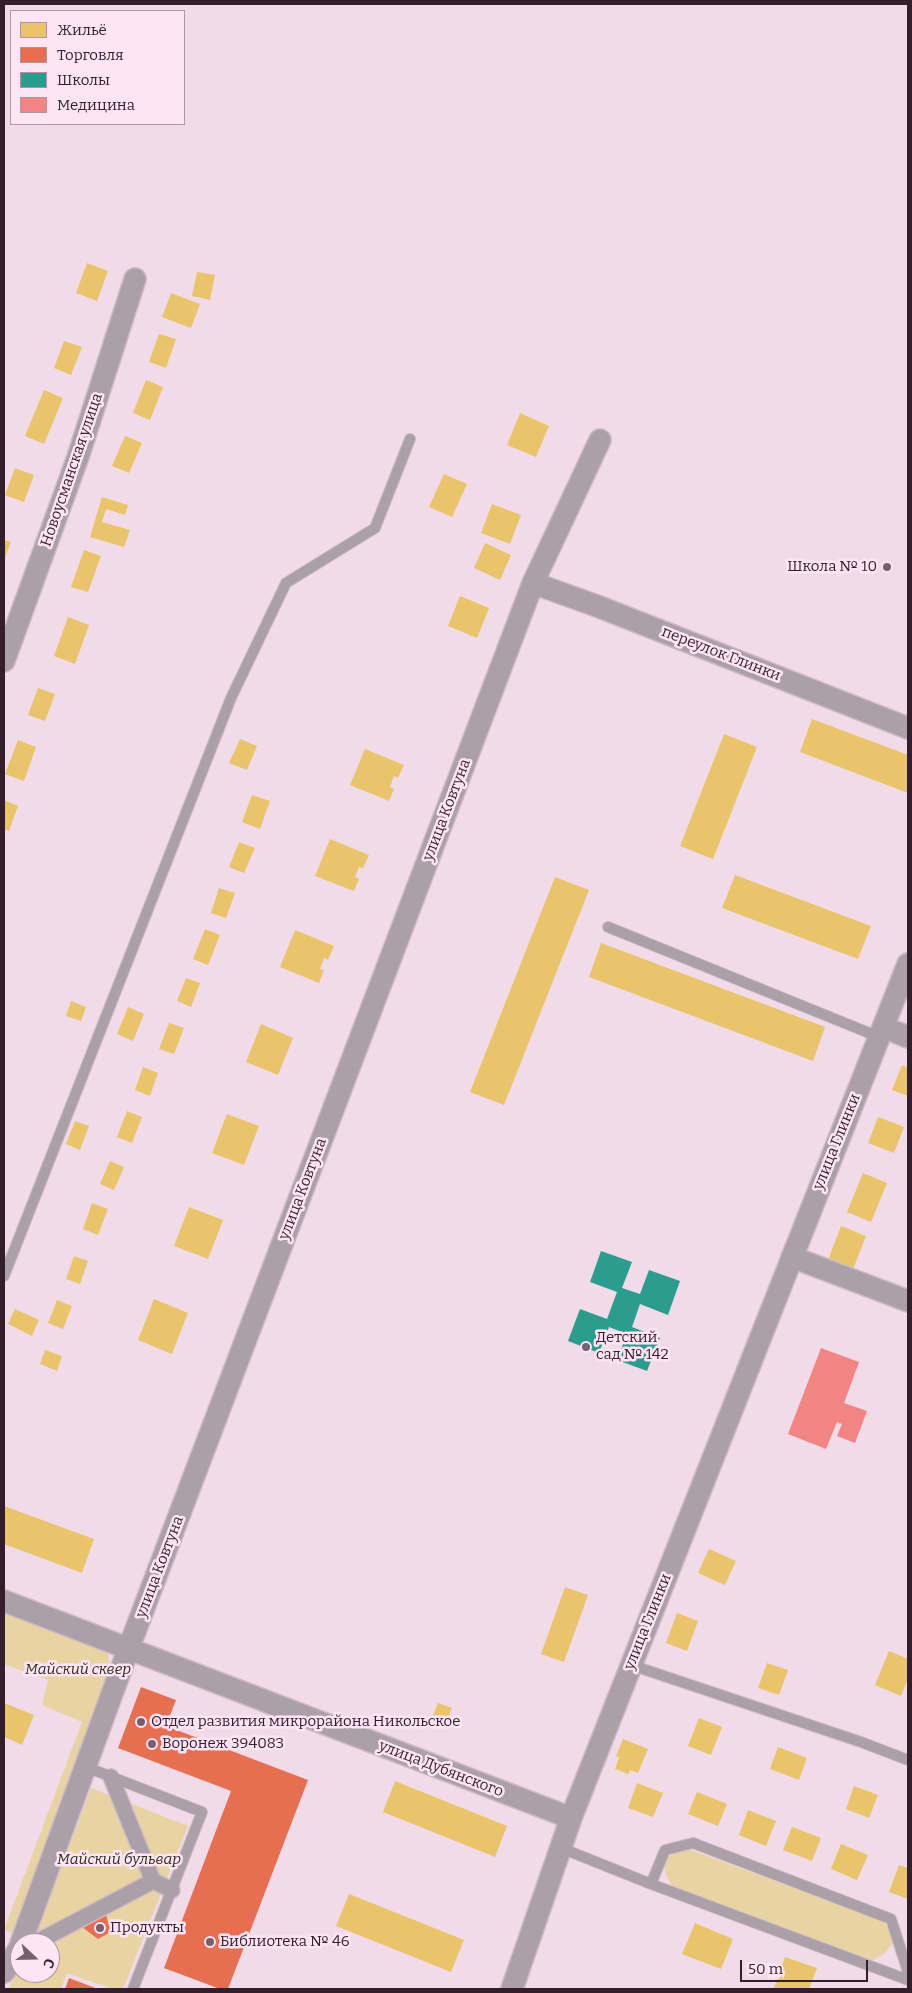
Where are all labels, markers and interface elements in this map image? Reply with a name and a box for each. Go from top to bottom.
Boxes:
legend [10,10,185,125]
text: Жильё [57,21,107,39]
text: Торговля [57,46,124,64]
text: Школы [57,71,110,89]
text: Медицина [57,96,135,114]
street label: Новоусманская улица [37,391,107,549]
place label: Школа № 10 [787,558,877,576]
marker: Школа № 10 [881,561,893,573]
street label: переулок Глинки [659,623,783,685]
street label: улица Ковтуна [419,757,475,863]
street label: улица Глинки [810,1091,864,1193]
street label: улица Ковтуна [275,1136,331,1242]
place label: Детский сад № 142 [596,1329,669,1364]
marker: Детский сад № 142 [580,1341,592,1353]
street label: улица Ковтуна [132,1514,188,1620]
street label: улица Глинки [621,1571,675,1673]
park label: Майский сквер [25,1661,131,1679]
place label: Отдел развития микрорайона Никольское [151,1713,460,1731]
marker: Отдел развития микрорайона Никольское [135,1716,147,1728]
place label: Воронеж 394083 [162,1735,284,1753]
street label: улица Дубянского [376,1737,506,1801]
marker: Воронеж 394083 [146,1738,158,1750]
park label: Майский бульвар [57,1851,181,1869]
place label: Продукты [110,1919,184,1937]
marker: Продукты [94,1922,106,1934]
north arrow [10,1933,60,1983]
place label: Библиотека № 46 [220,1933,349,1951]
marker: Библиотека № 46 [204,1936,216,1948]
scale bar [742,1950,870,1982]
text: С [39,1956,58,1970]
text: 50 m [748,1960,783,1978]

